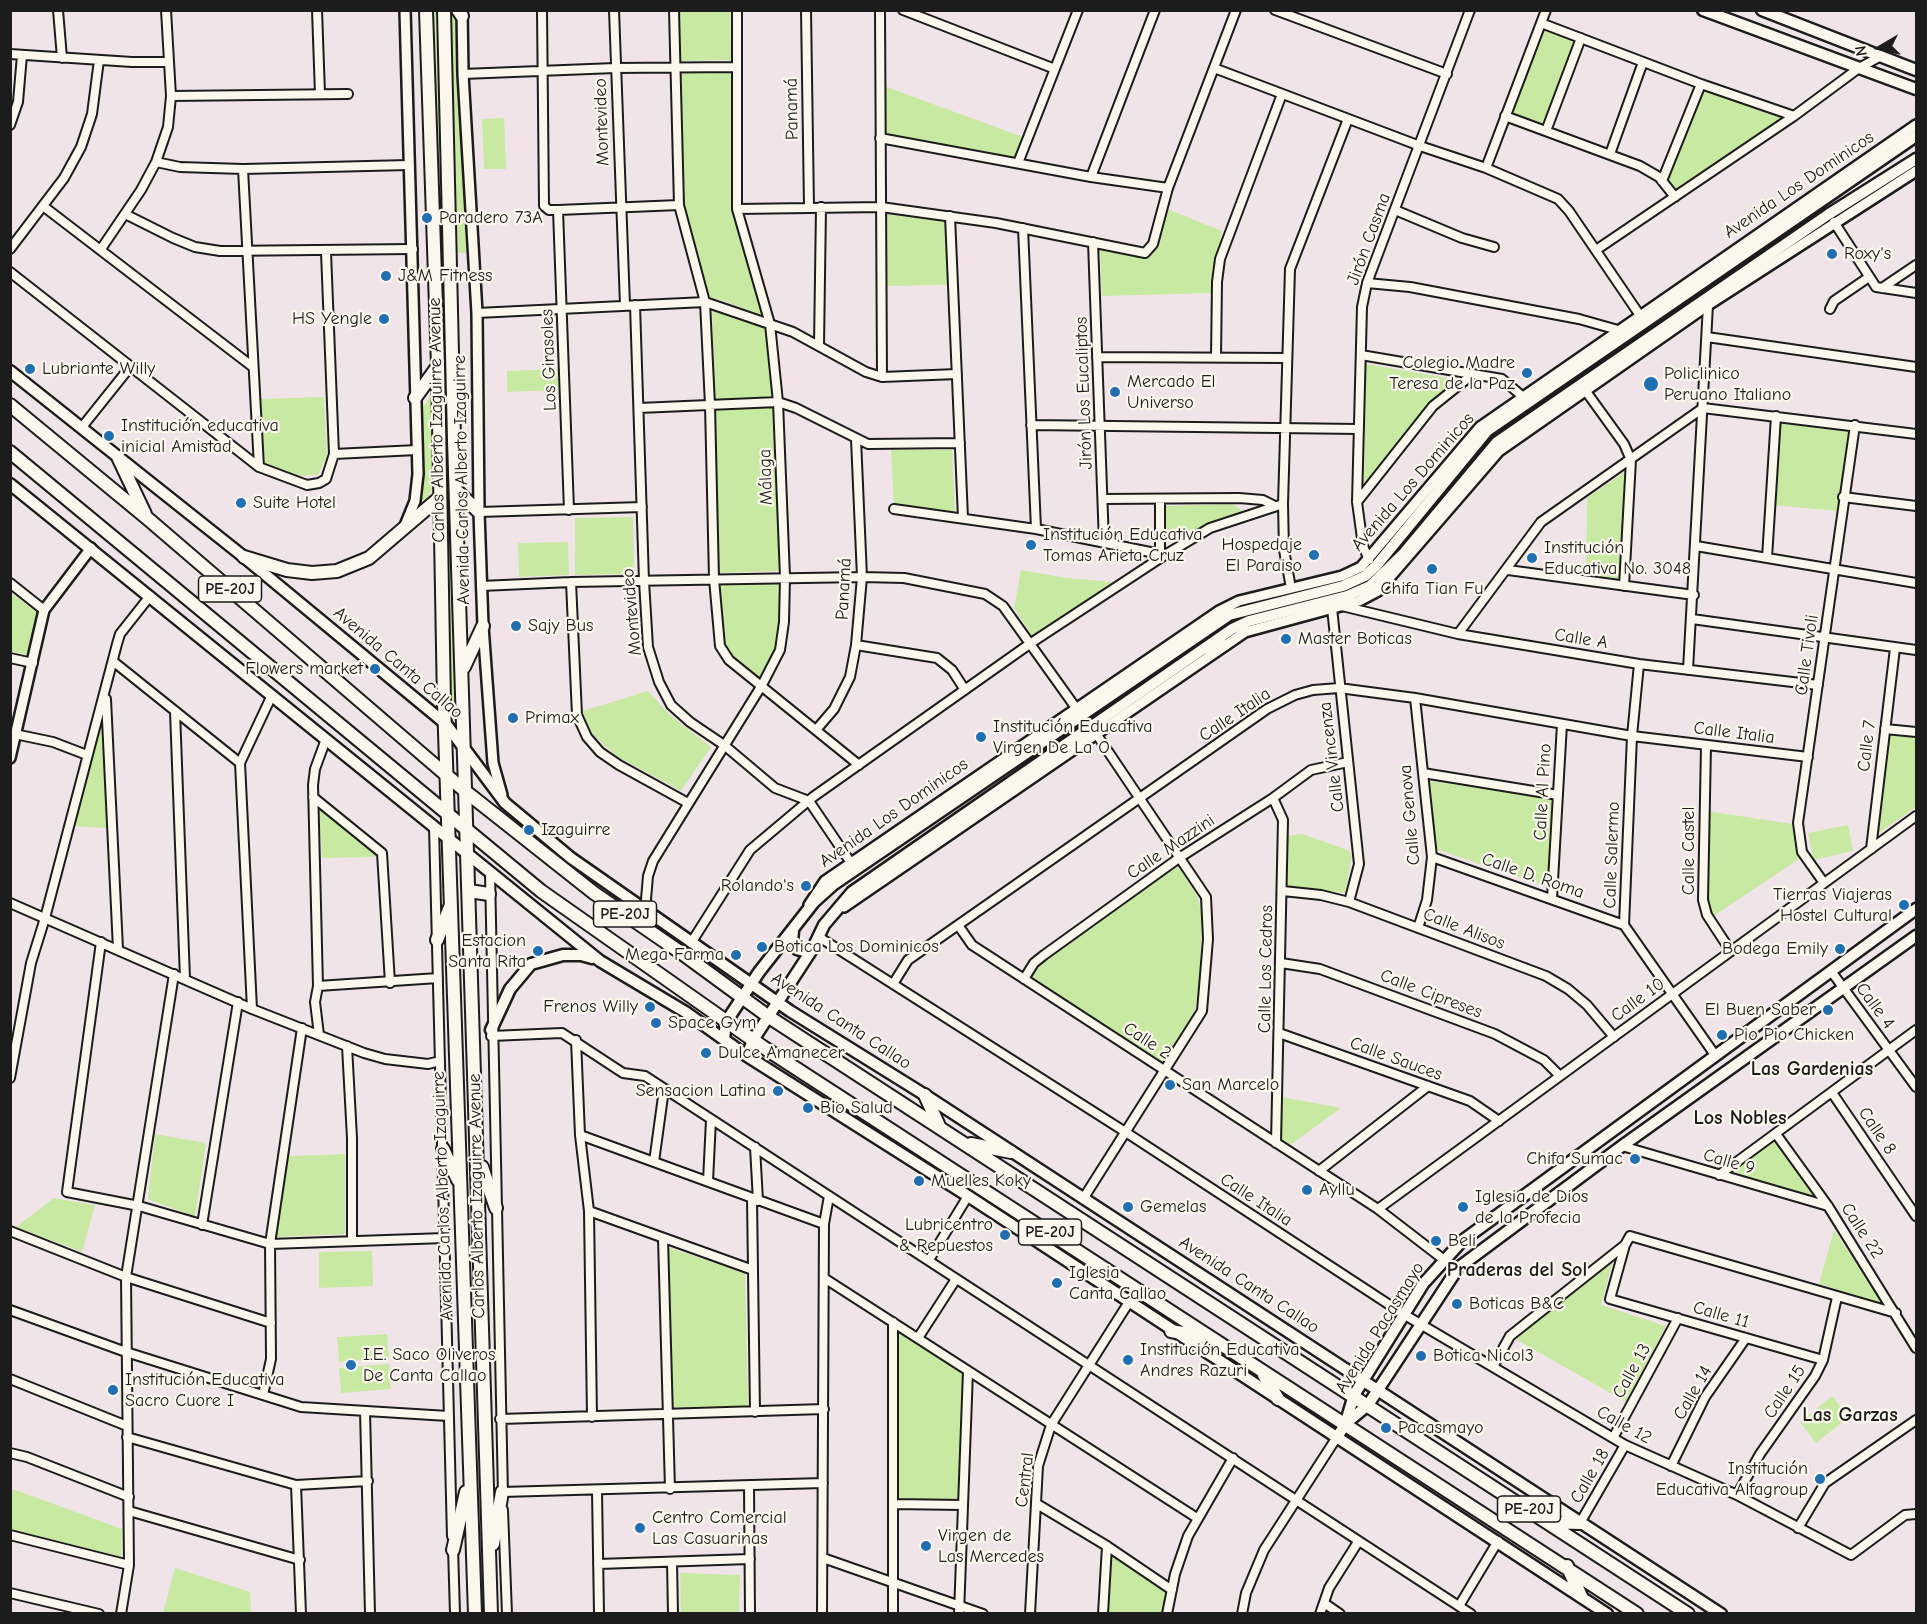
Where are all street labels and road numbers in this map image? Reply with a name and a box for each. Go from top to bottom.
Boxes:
street label: Montevideo [590,78,614,166]
street label: Panamá [781,78,803,140]
street label: Avenida Los Dominicos [1720,127,1878,243]
street label: Jirón Casma [1342,190,1396,288]
street label: Carlos Alberto Izaguirre Avenue [424,297,450,543]
street label: Los Girasoles [536,309,562,411]
street label: Jirón Los Eucaliptos [1071,316,1097,470]
street label: Avenida Carlos Alberto Izaguirre [449,355,475,605]
street label: Avenida Los Dominicos [1347,408,1479,556]
street label: Málaga [754,448,778,506]
street label: Panamá [832,557,856,621]
street label: Montevideo [617,567,647,657]
road number: PE-20J [198,576,262,602]
street label: Avenida Canta Callao [329,602,467,724]
street label: Calle Tivoli [1791,613,1823,697]
street label: Calle A [1553,624,1609,654]
street label: Calle Italia [1195,683,1275,747]
street label: Calle Vincenza [1314,700,1350,814]
street label: Calle Italia [1692,717,1776,749]
street label: Calle 7 [1853,719,1881,773]
street label: Calle Al Pino [1530,743,1556,841]
street label: Avenida Los Dominicos [816,754,972,872]
street label: Calle Genova [1395,764,1425,866]
street label: Calle Salermo [1599,801,1625,909]
street label: Calle Castel [1678,807,1700,895]
street label: Calle Mazzini [1123,810,1219,884]
street label: Calle D. Roma [1479,848,1587,904]
road number: PE-20J [594,901,656,927]
street label: Calle Alisos [1420,903,1508,955]
street label: Calle Los Cedros [1254,905,1278,1033]
street label: Calle Cipreses [1377,965,1485,1023]
street label: Avenida Canta Callao [767,968,915,1074]
street label: Calle 10 [1607,973,1669,1027]
street label: Calle 4 [1851,979,1899,1033]
street label: Calle 2 [1119,1018,1175,1064]
street label: Calle Sauces [1347,1032,1445,1086]
street label: Avenida Carlos Alberto Izaguirre [428,1071,458,1321]
street label: Carlos Alberto Izaguirre Avenue [464,1073,490,1319]
street label: Calle 8 [1853,1103,1901,1159]
street label: Calle 9 [1701,1144,1757,1180]
street label: Calle Italia [1216,1169,1296,1231]
street label: Calle 22 [1836,1199,1888,1263]
road number: PE-20J [1018,1219,1082,1245]
street label: Avenida Canta Callao [1175,1232,1323,1338]
street label: Avenida Pacasmayo [1331,1258,1429,1398]
street label: Calle 11 [1690,1297,1752,1333]
street label: Calle 13 [1608,1340,1656,1402]
street label: Calle 15 [1759,1361,1811,1423]
street label: Calle 14 [1669,1362,1717,1424]
street label: Calle 12 [1593,1401,1655,1449]
street label: Calle 18 [1566,1445,1614,1507]
street label: Central [1011,1451,1039,1509]
road number: PE-20J [1498,1496,1561,1522]

